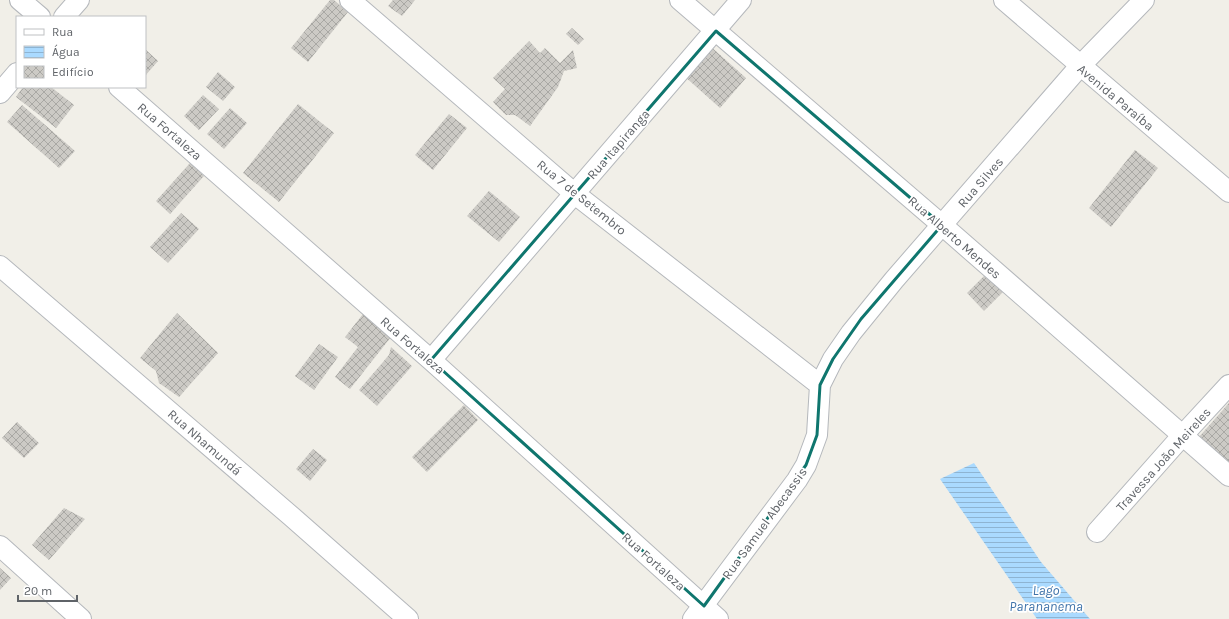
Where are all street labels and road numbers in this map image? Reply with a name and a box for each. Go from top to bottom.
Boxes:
street label: Avenida Paraíba [1074,61,1157,134]
street label: Rua Fortaleza [135,99,205,163]
street label: Rua Itapiranga [584,106,653,182]
street label: Rua Silves [955,154,1006,210]
street label: Rua 7 de Setembro [534,157,629,238]
street label: Rua Alberto Mendes [905,193,1004,282]
street label: Rua Fortaleza [378,313,448,377]
street label: Travessa João Meireles [1113,404,1214,514]
street label: Rua Nhamundá [165,406,245,478]
street label: Rua Samuel Abecassis [719,464,810,582]
street label: Rua Fortaleza [619,529,688,594]

